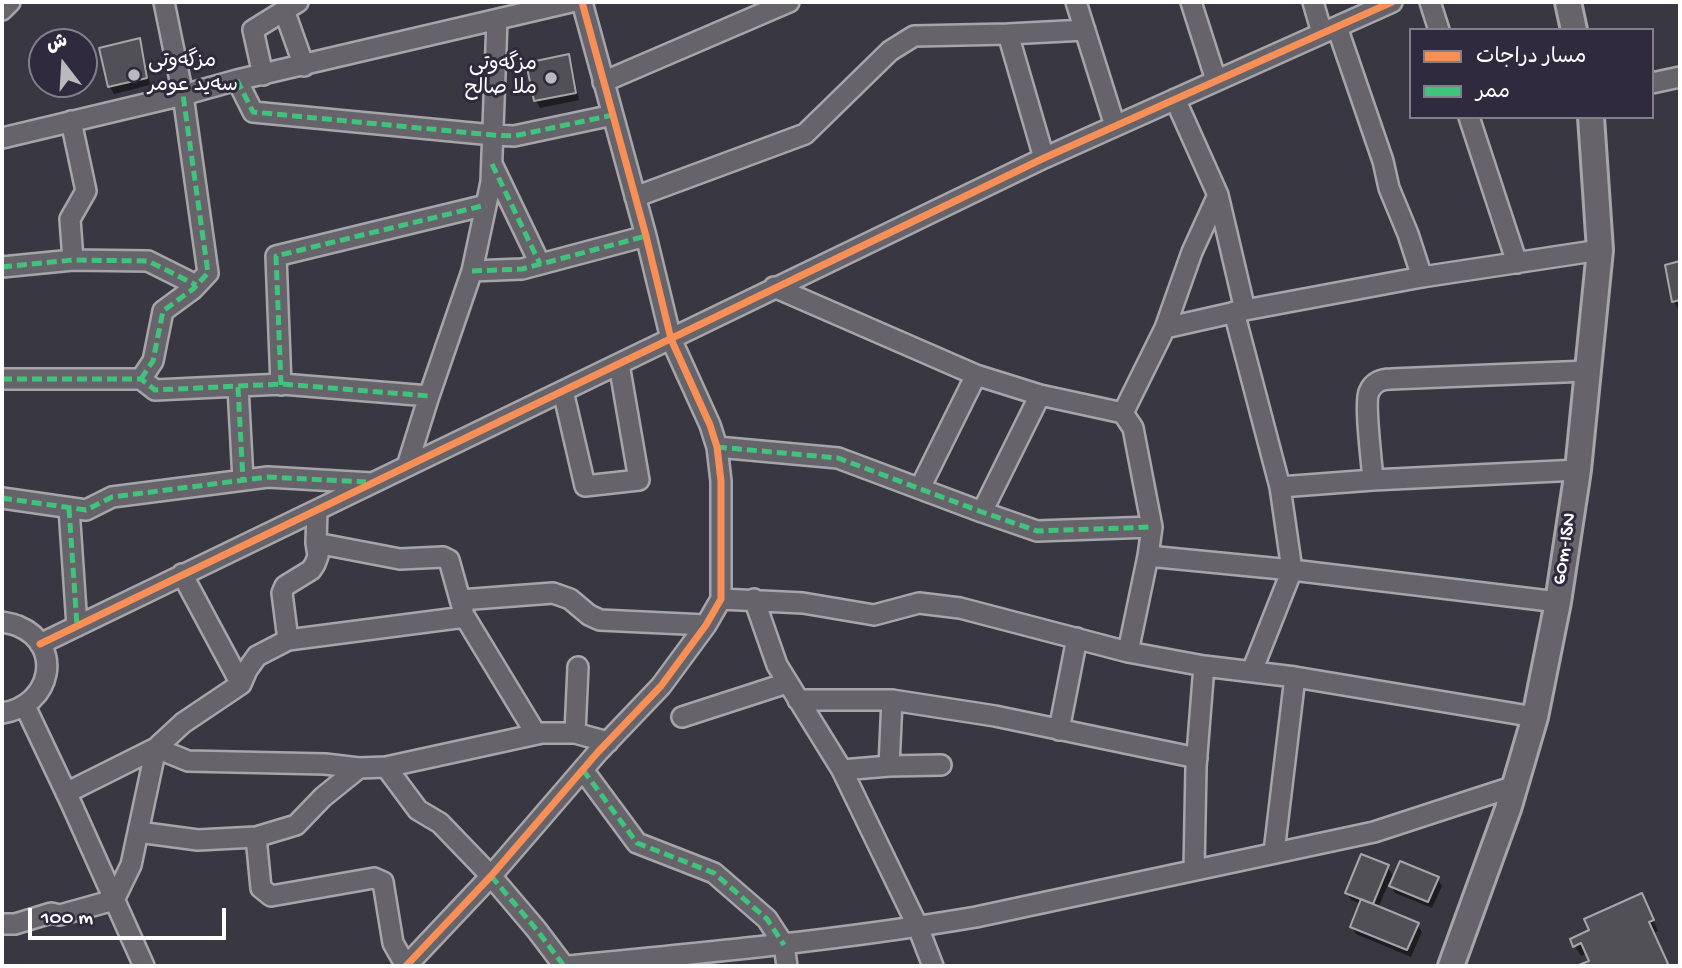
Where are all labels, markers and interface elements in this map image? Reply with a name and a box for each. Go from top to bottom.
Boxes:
north arrow [28,28,98,98]
legend [1409,28,1654,119]
text: ش [44,30,71,58]
text: مسار دراجات [1476,46,1586,71]
place label: مزگەوتی سەید عومر [148,50,238,100]
place label: مزگه‌وتی ملا صالح [464,53,537,103]
marker: مزگەوتی سەید عومر [126,67,142,83]
marker: مزگه‌وتی ملا صالح [543,70,559,86]
text: ممر [1476,81,1510,106]
street label: 60m-ISN [1548,511,1584,587]
scale bar [32,894,229,938]
text: 100 m [41,907,93,932]

